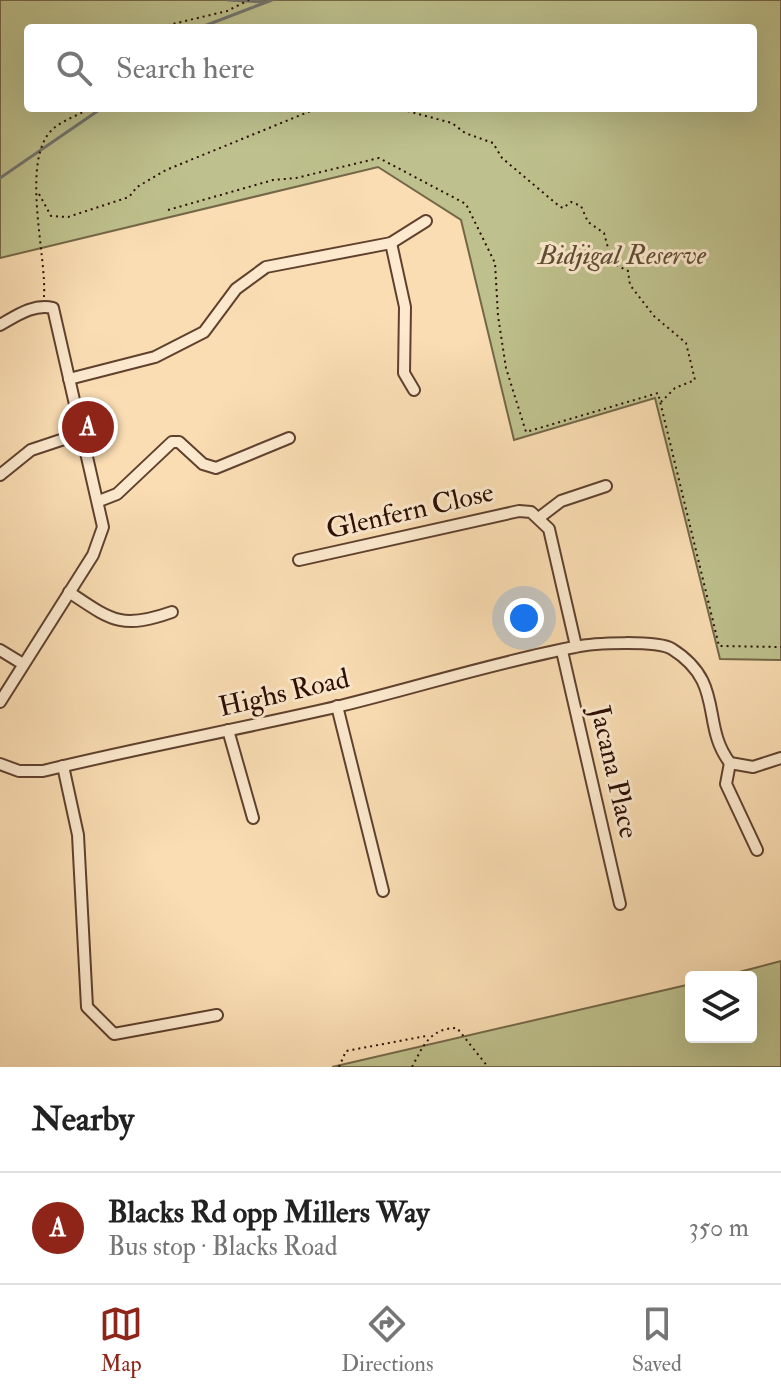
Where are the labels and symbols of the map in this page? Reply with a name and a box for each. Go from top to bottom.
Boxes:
park label: Bidjigal Reserve [536,238,707,273]
pin: A [62,397,114,457]
street label: Glenfern Close [323,475,497,547]
your location [504,598,544,638]
street label: Highs Road [215,661,353,725]
street label: Jacana Place [582,701,646,842]

